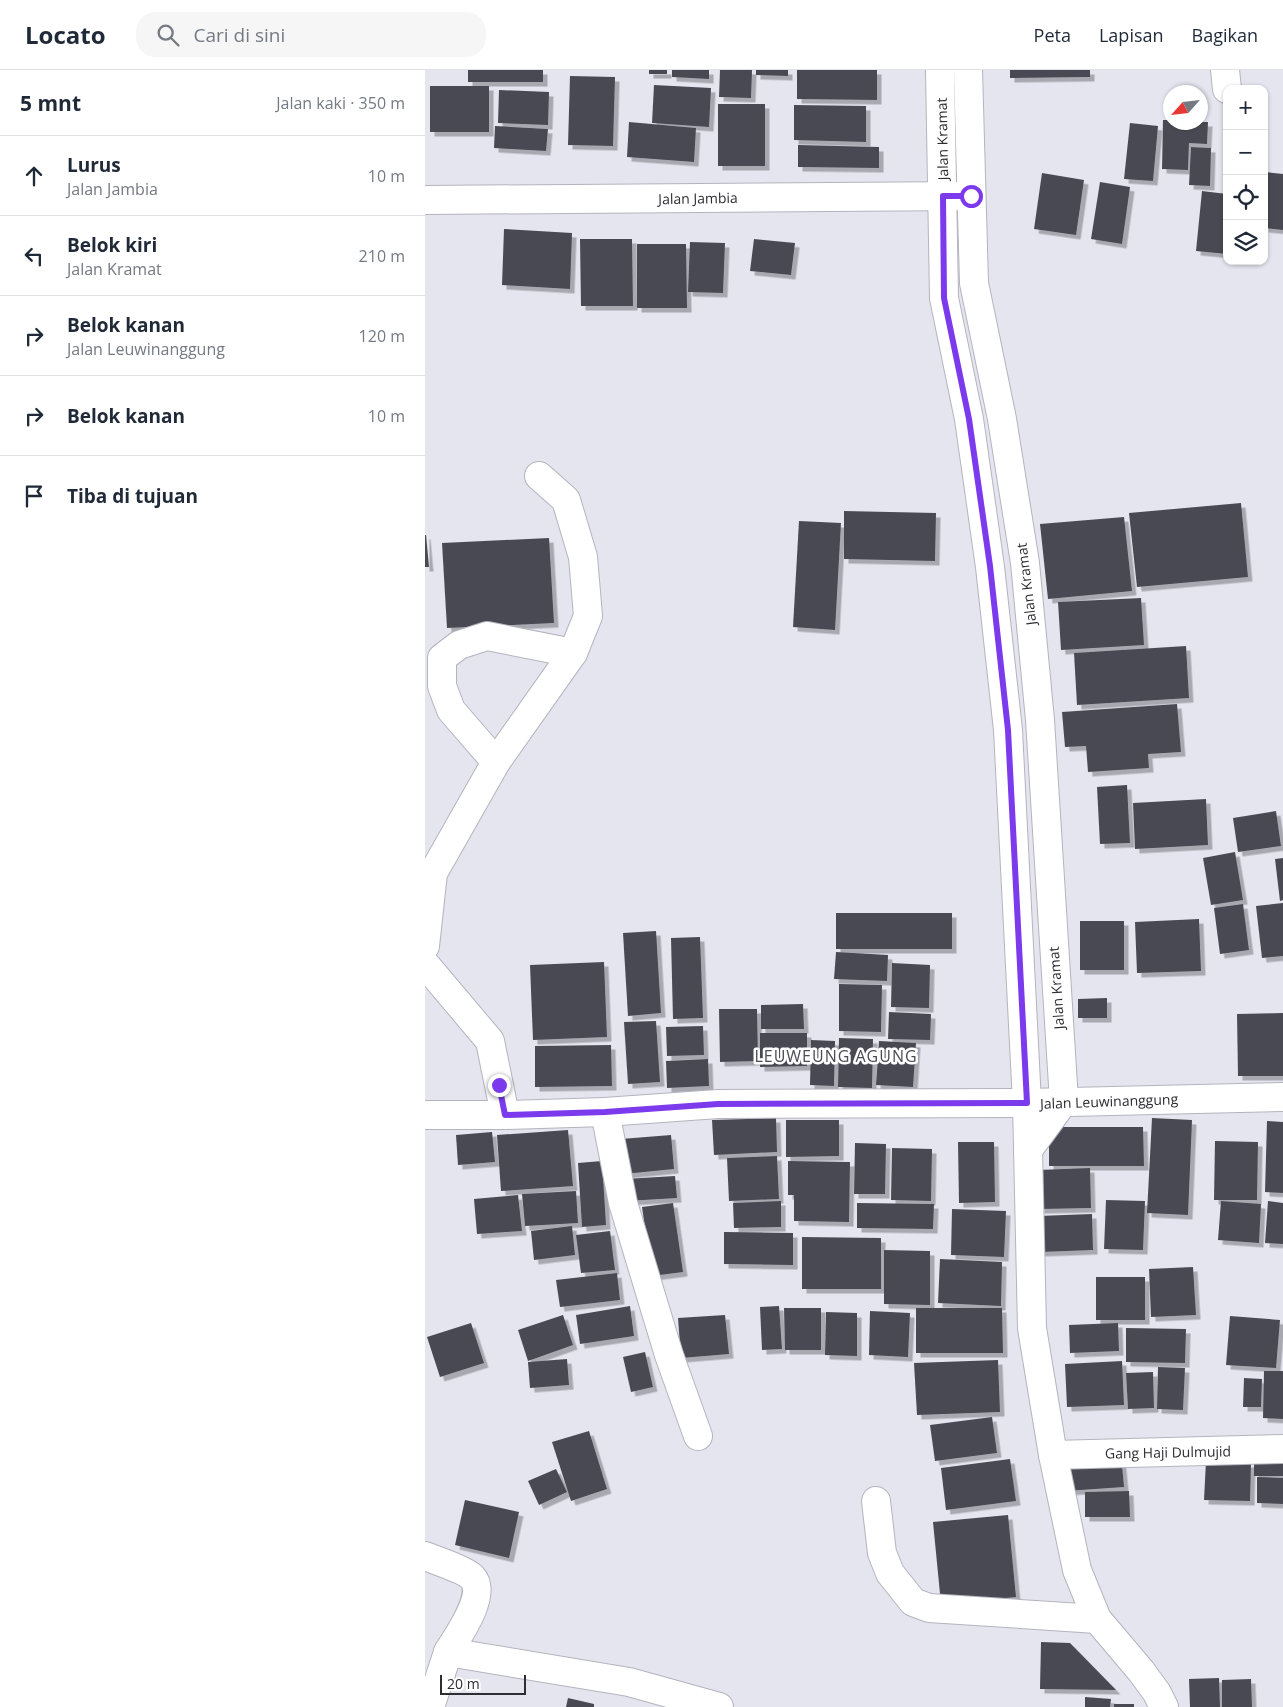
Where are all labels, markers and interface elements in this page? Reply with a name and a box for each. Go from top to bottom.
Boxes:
search box [136,12,486,57]
text: Locato [25,18,106,51]
icon: search [154,21,182,49]
text: Cari di sini [194,22,285,48]
text: Peta [1034,23,1071,47]
text: Lapisan [1099,23,1164,47]
text: Bagikan [1192,23,1258,47]
north arrow [1163,85,1208,130]
map controls [1223,85,1268,265]
button: + [1223,85,1268,130]
text: 5 mnt [20,89,81,117]
text: Jalan kaki · 350 m [276,92,405,114]
street label: Jalan Kramat [932,97,952,183]
button: − [1223,130,1268,175]
text: Lurus [67,152,121,178]
icon: ahead [20,162,48,190]
text: 10 m [368,165,405,187]
button: locate [1223,175,1268,220]
text: Jalan Jambia [67,178,158,200]
route start [960,185,983,208]
street label: Jalan Jambia [656,188,738,208]
button: layers [1223,220,1268,265]
text: Belok kiri [67,232,157,258]
icon: left [20,242,48,270]
text: 210 m [359,245,405,267]
text: Jalan Kramat [67,258,162,280]
text: Belok kanan [67,312,185,338]
icon: right [20,322,48,350]
text: 120 m [359,325,405,347]
text: Jalan Leuwinanggung [67,338,225,360]
icon: right [20,402,48,430]
text: Belok kanan [67,403,185,429]
text: 10 m [368,405,405,427]
icon: arrive [20,482,48,510]
text: Tiba di tujuan [67,483,198,509]
street label: Jalan Kramat [1012,542,1041,628]
street label: Jalan Kramat [1044,946,1069,1032]
district label: LEUWEUNG AGUNG [754,1045,918,1067]
route end [488,1074,511,1097]
street label: Jalan Leuwinanggung [1038,1089,1179,1113]
street label: Gang Haji Dulmujid [1105,1441,1231,1463]
scale bar [440,1672,526,1695]
text: 20 m [447,1674,480,1693]

